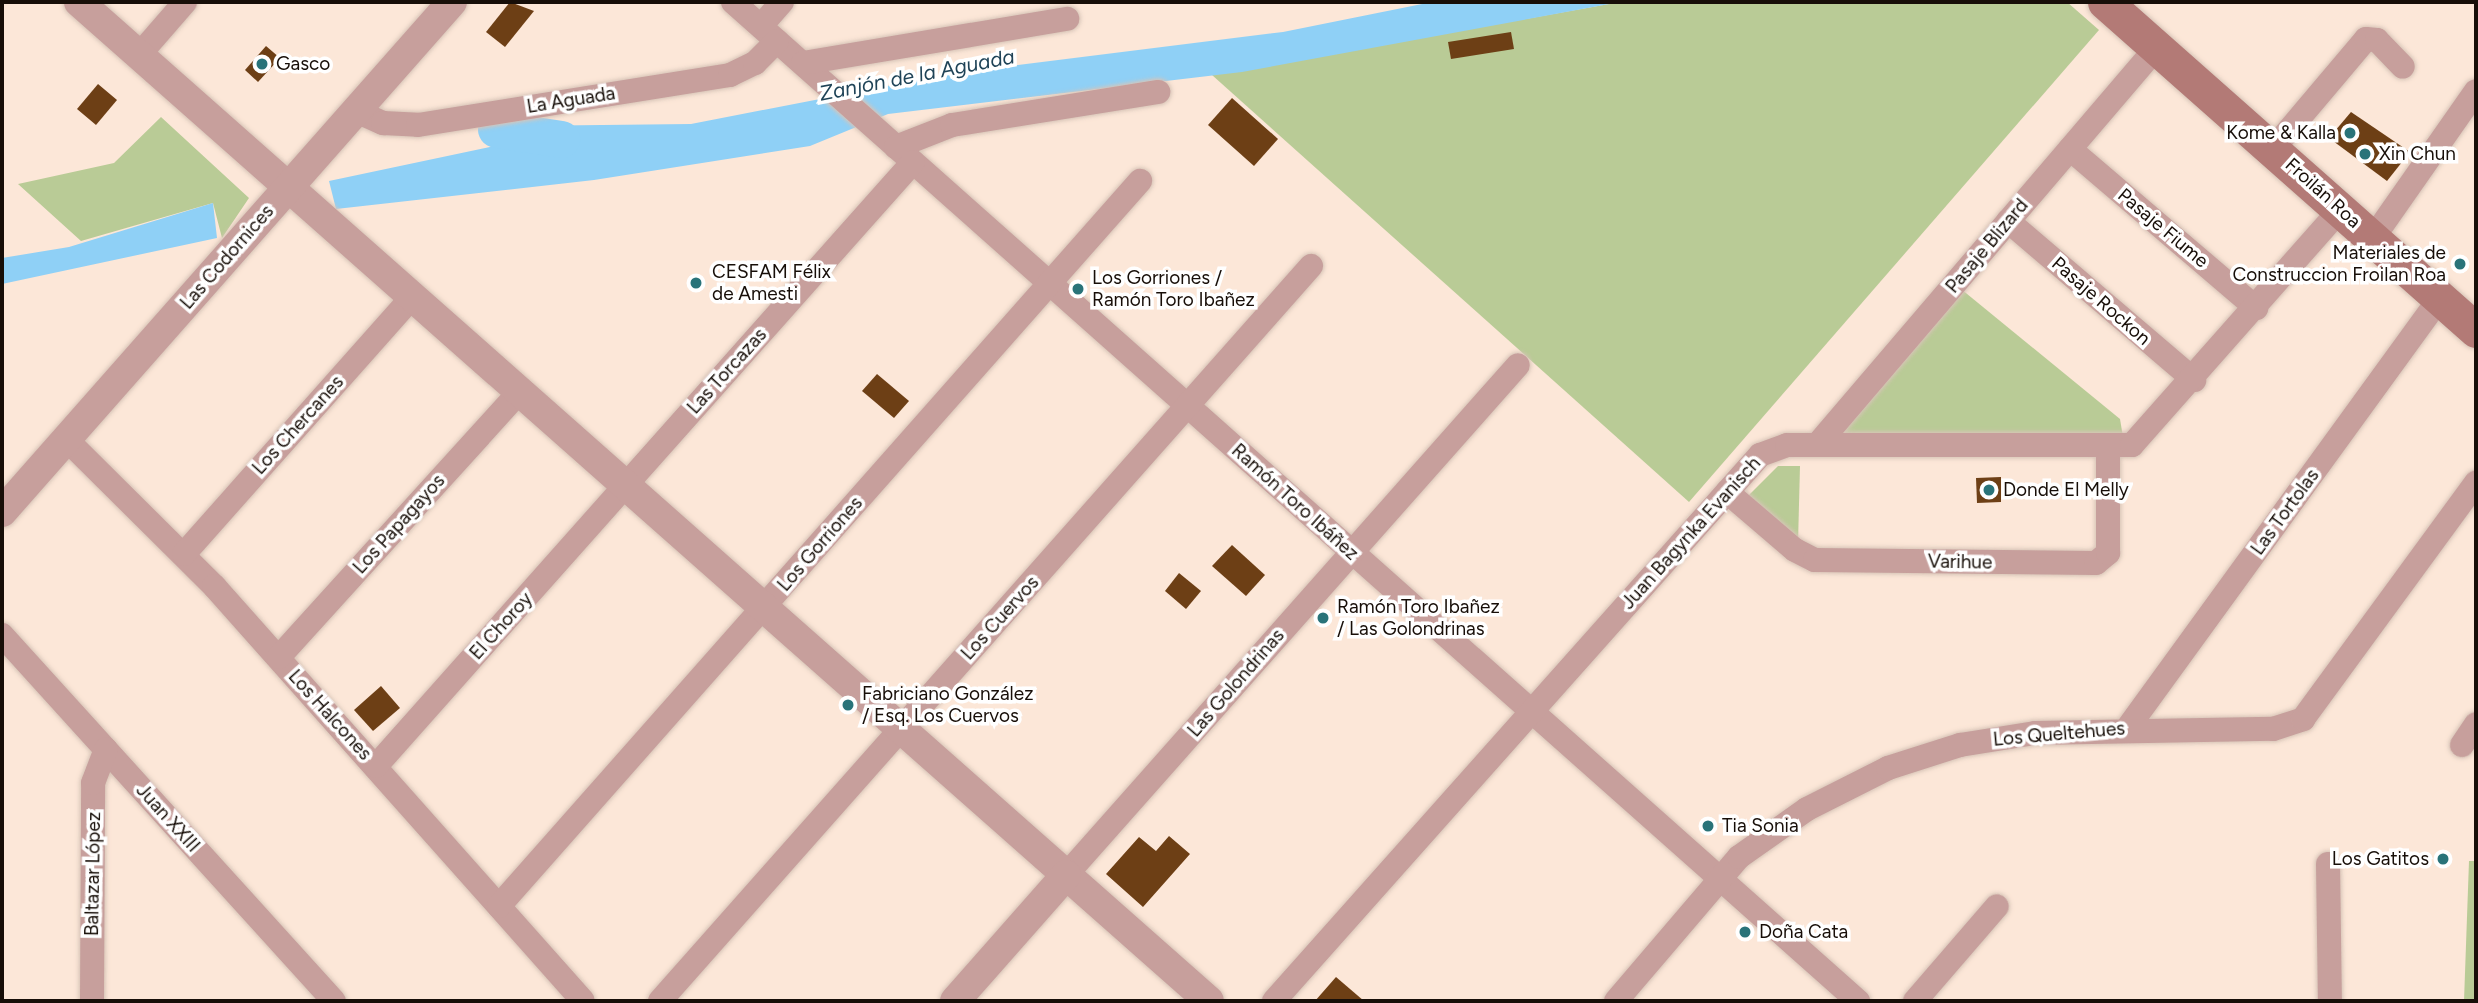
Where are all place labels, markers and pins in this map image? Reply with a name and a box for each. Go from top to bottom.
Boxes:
place label: Gasco [276,53,330,75]
marker: Gasco [254,56,270,72]
place label: Kome & Kalla [2226,122,2336,144]
marker: Kome & Kalla [2342,125,2358,141]
place label: Xin Chun [2379,143,2456,165]
marker: Xin Chun [2357,146,2373,162]
place label: Materiales de Construccion Froilan Roa [2233,242,2446,286]
marker: Materiales de Construccion Froilan Roa [2452,256,2468,272]
place label: CESFAM Félix de Amesti [712,261,831,305]
place label: Los Gorriones / Ramón Toro Ibañez [1092,267,1255,311]
marker: CESFAM Félix de Amesti [686,273,706,293]
marker: Los Gorriones / Ramón Toro Ibañez [1070,281,1086,297]
place label: Donde El Melly [2003,479,2129,501]
marker: Donde El Melly [1981,482,1997,498]
place label: Ramón Toro Ibañez / Las Golondrinas [1337,596,1500,640]
marker: Ramón Toro Ibañez / Las Golondrinas [1315,610,1331,626]
place label: Fabriciano González / Esq. Los Cuervos [862,683,1033,727]
marker: Fabriciano González / Esq. Los Cuervos [840,697,856,713]
place label: Tia Sonia [1722,815,1799,837]
marker: Tia Sonia [1700,818,1716,834]
place label: Los Gatitos [2332,848,2429,870]
marker: Los Gatitos [2435,851,2451,867]
place label: Doña Cata [1759,921,1848,943]
marker: Doña Cata [1737,924,1753,940]

